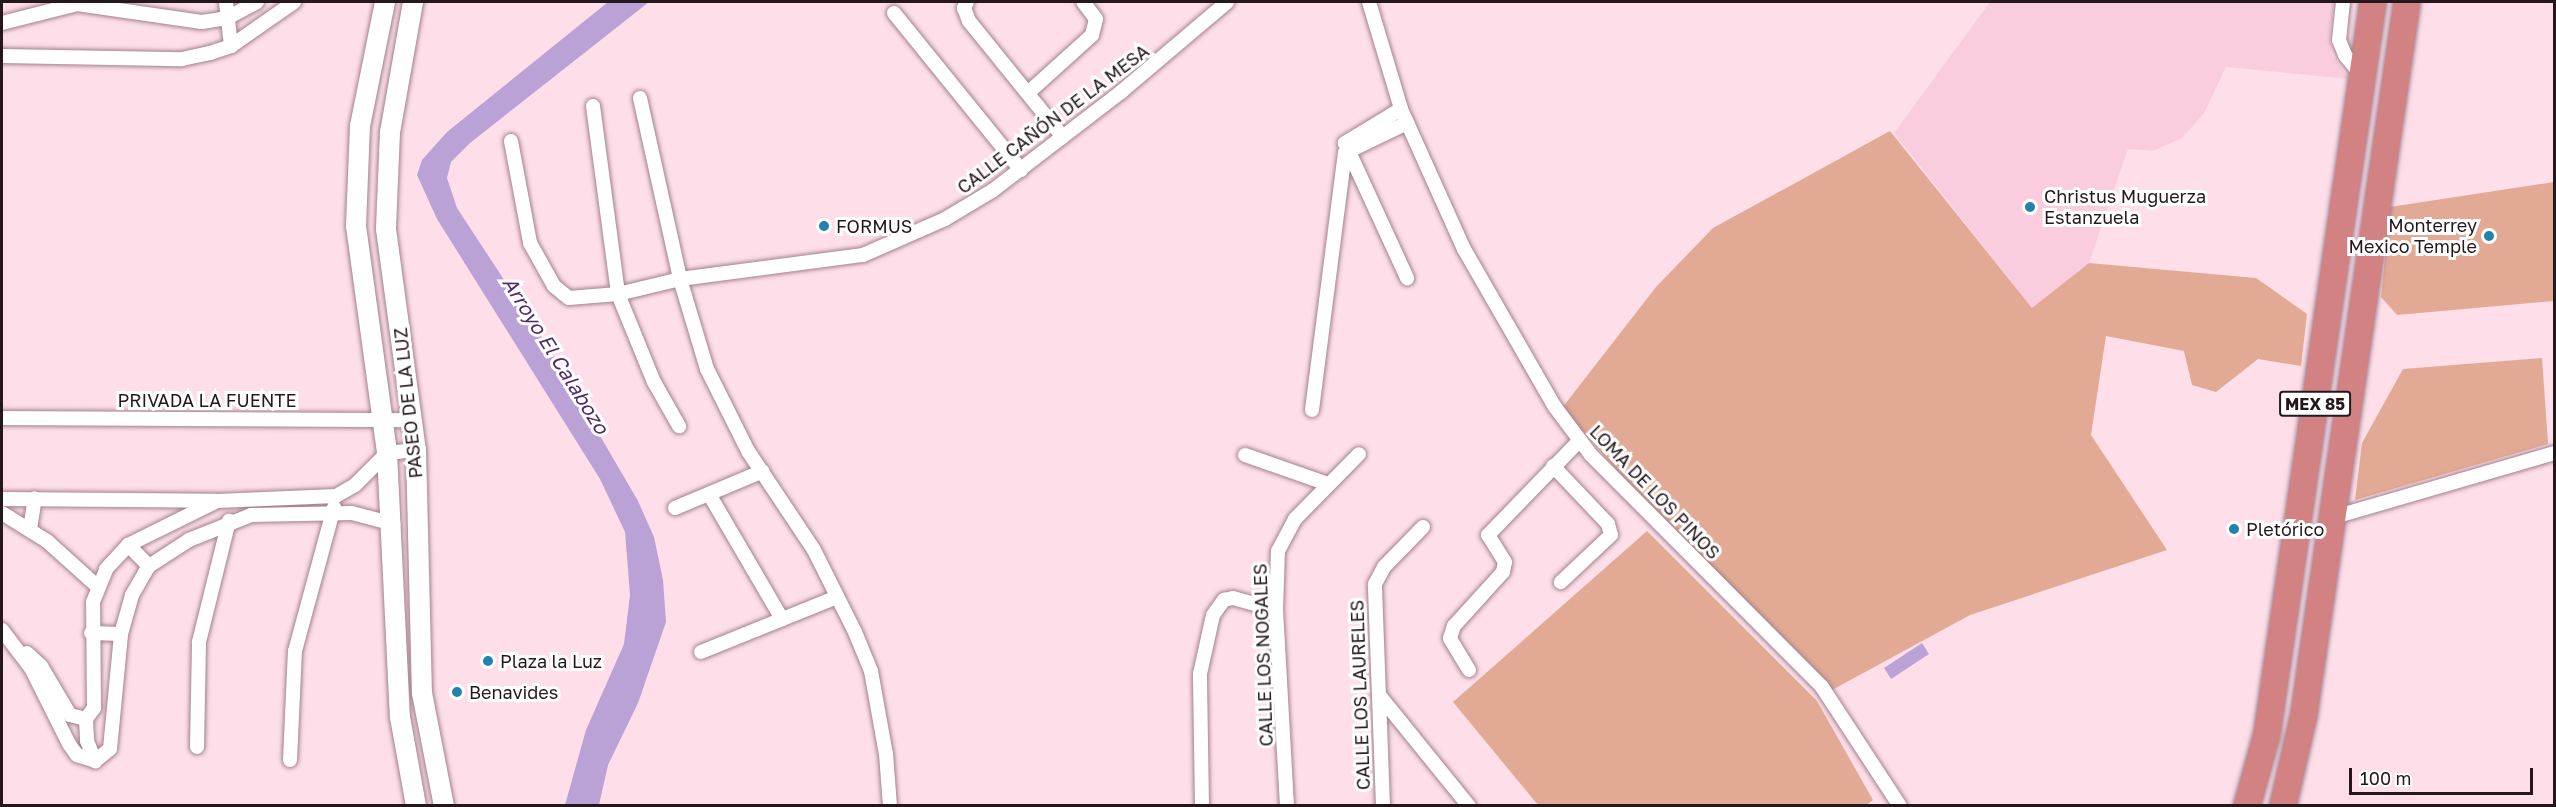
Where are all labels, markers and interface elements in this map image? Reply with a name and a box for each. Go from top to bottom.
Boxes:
street label: CALLE CAÑÓN DE LA MESA [953,40,1153,198]
place label: Christus Muguerza Estanzuela [2044,186,2206,228]
marker: Christus Muguerza Estanzuela [2021,198,2039,216]
place label: FORMUS [836,215,912,237]
place label: Monterrey Mexico Temple [2349,215,2477,258]
marker: FORMUS [817,219,831,233]
marker: Monterrey Mexico Temple [2482,229,2496,243]
water label: Arroyo El Calabozo [498,272,614,438]
street label: PASEO DE LA LUZ [389,327,427,479]
street label: PRIVADA LA FUENTE [118,389,296,411]
road number: MEX 85 [2279,391,2351,417]
street label: LOMA DE LOS PINOS [1585,421,1725,563]
place label: Pletórico [2246,518,2324,540]
marker: Pletórico [2227,522,2241,536]
street label: CALLE LOS NOGALES [1249,563,1277,747]
street label: CALLE LOS LAURELES [1346,600,1374,790]
place label: Plaza la Luz [500,650,602,672]
marker: Plaza la Luz [481,654,495,668]
place label: Benavides [469,681,558,703]
marker: Benavides [450,685,464,699]
scale bar [2352,756,2536,794]
text: 100 m [2360,767,2411,789]

